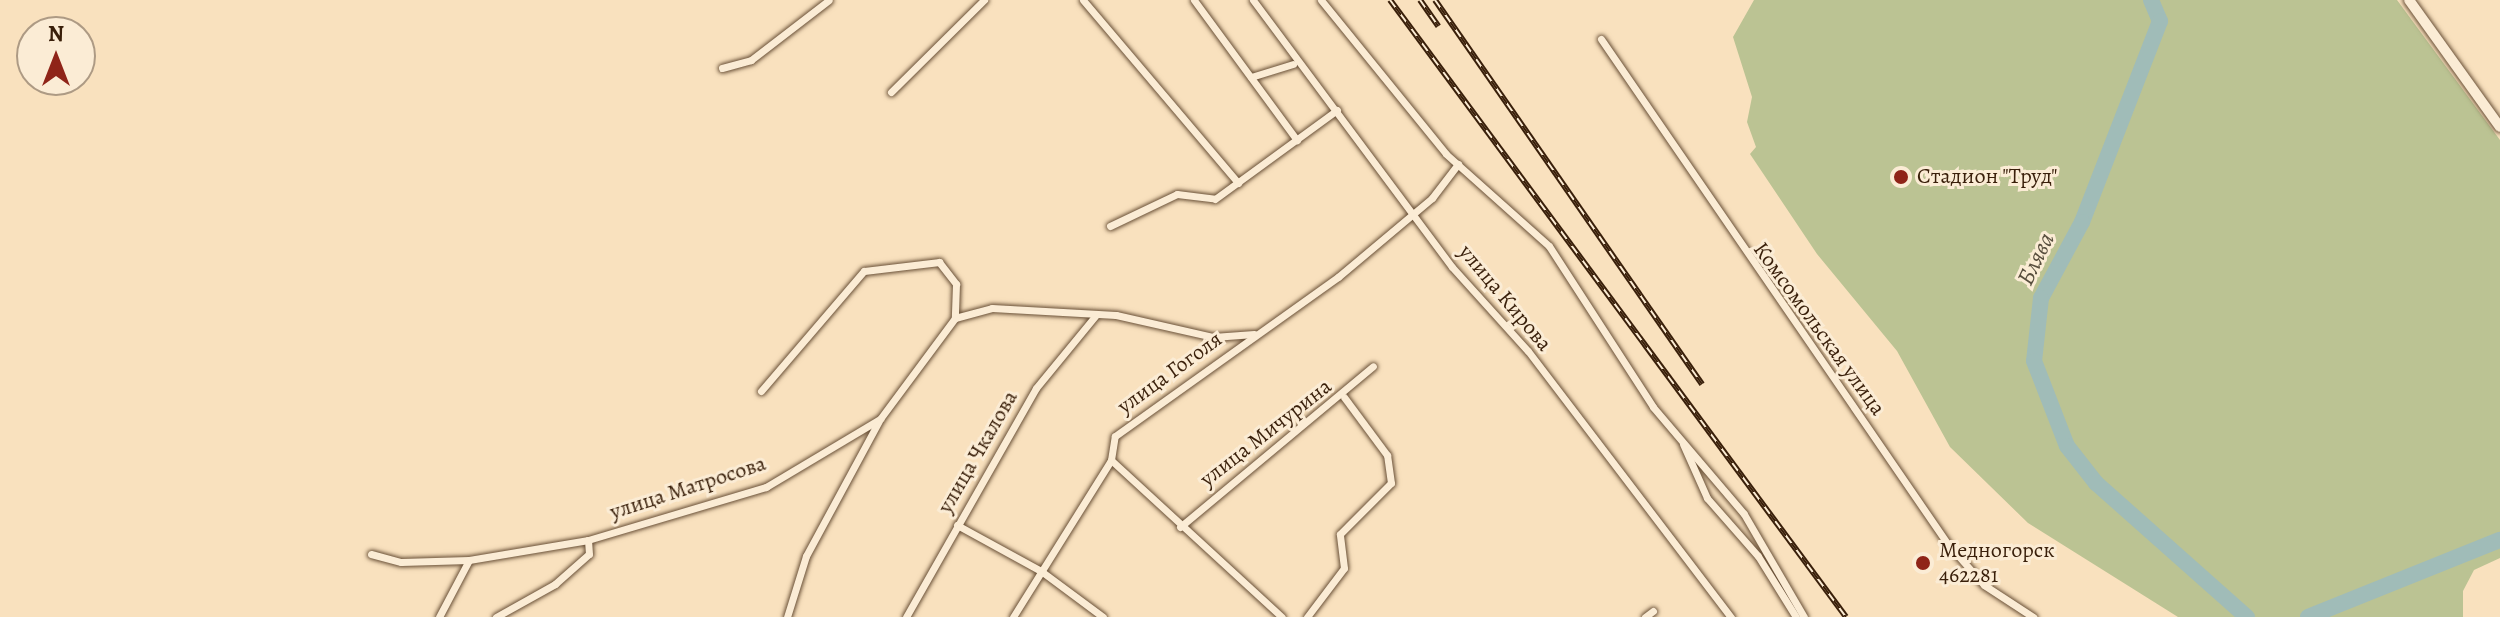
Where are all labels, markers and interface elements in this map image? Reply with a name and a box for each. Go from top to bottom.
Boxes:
north arrow [16,16,96,96]
text: N [48,19,64,49]
place label: Стадион "Труд" [1917,164,2058,190]
marker: Стадион "Труд" [1892,168,1910,186]
water label: Блява [2011,228,2061,290]
street label: Комсомольская улица [1747,237,1891,421]
street label: улица Кирова [1453,239,1557,357]
street label: улица Гоголя [1113,326,1227,420]
street label: улица Мичурина [1195,373,1337,493]
street label: улица Чкалова [932,386,1024,518]
street label: улица Матросова [607,450,769,526]
place label: Медногорск 462281 [1939,537,2055,588]
marker: Медногорск 462281 [1914,554,1932,572]

